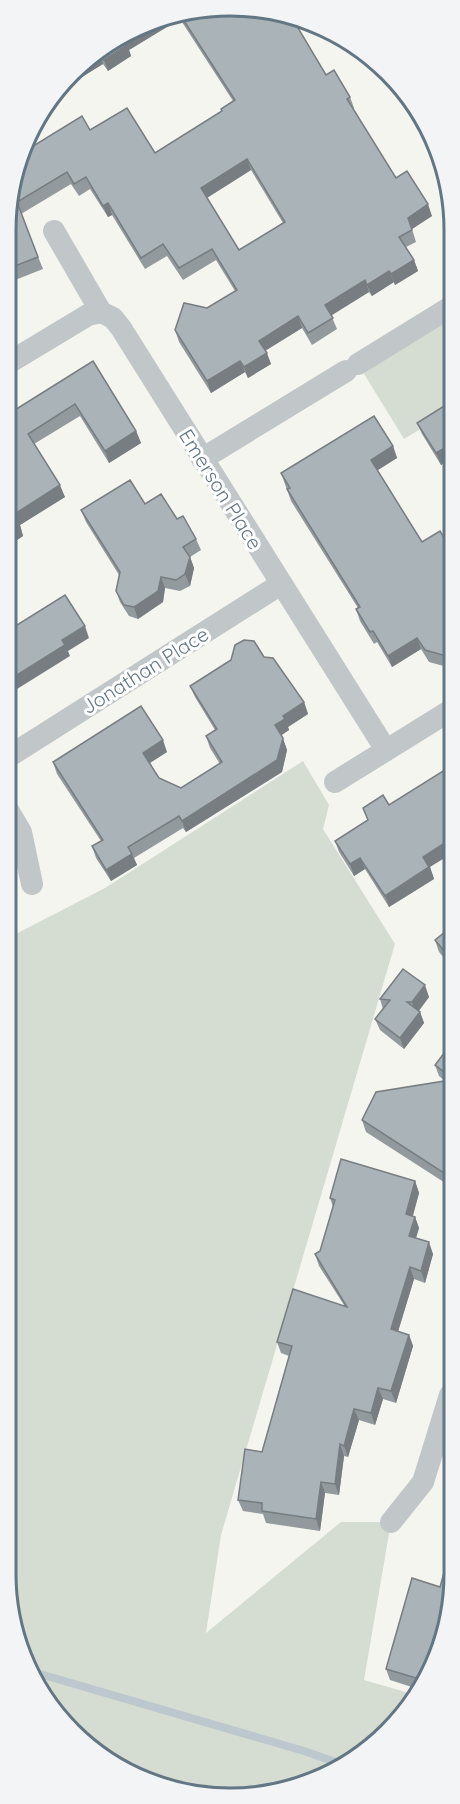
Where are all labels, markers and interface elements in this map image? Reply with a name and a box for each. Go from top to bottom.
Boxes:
street label: Emerson Place [174,424,268,554]
street label: Jonathan Place [77,621,213,719]

